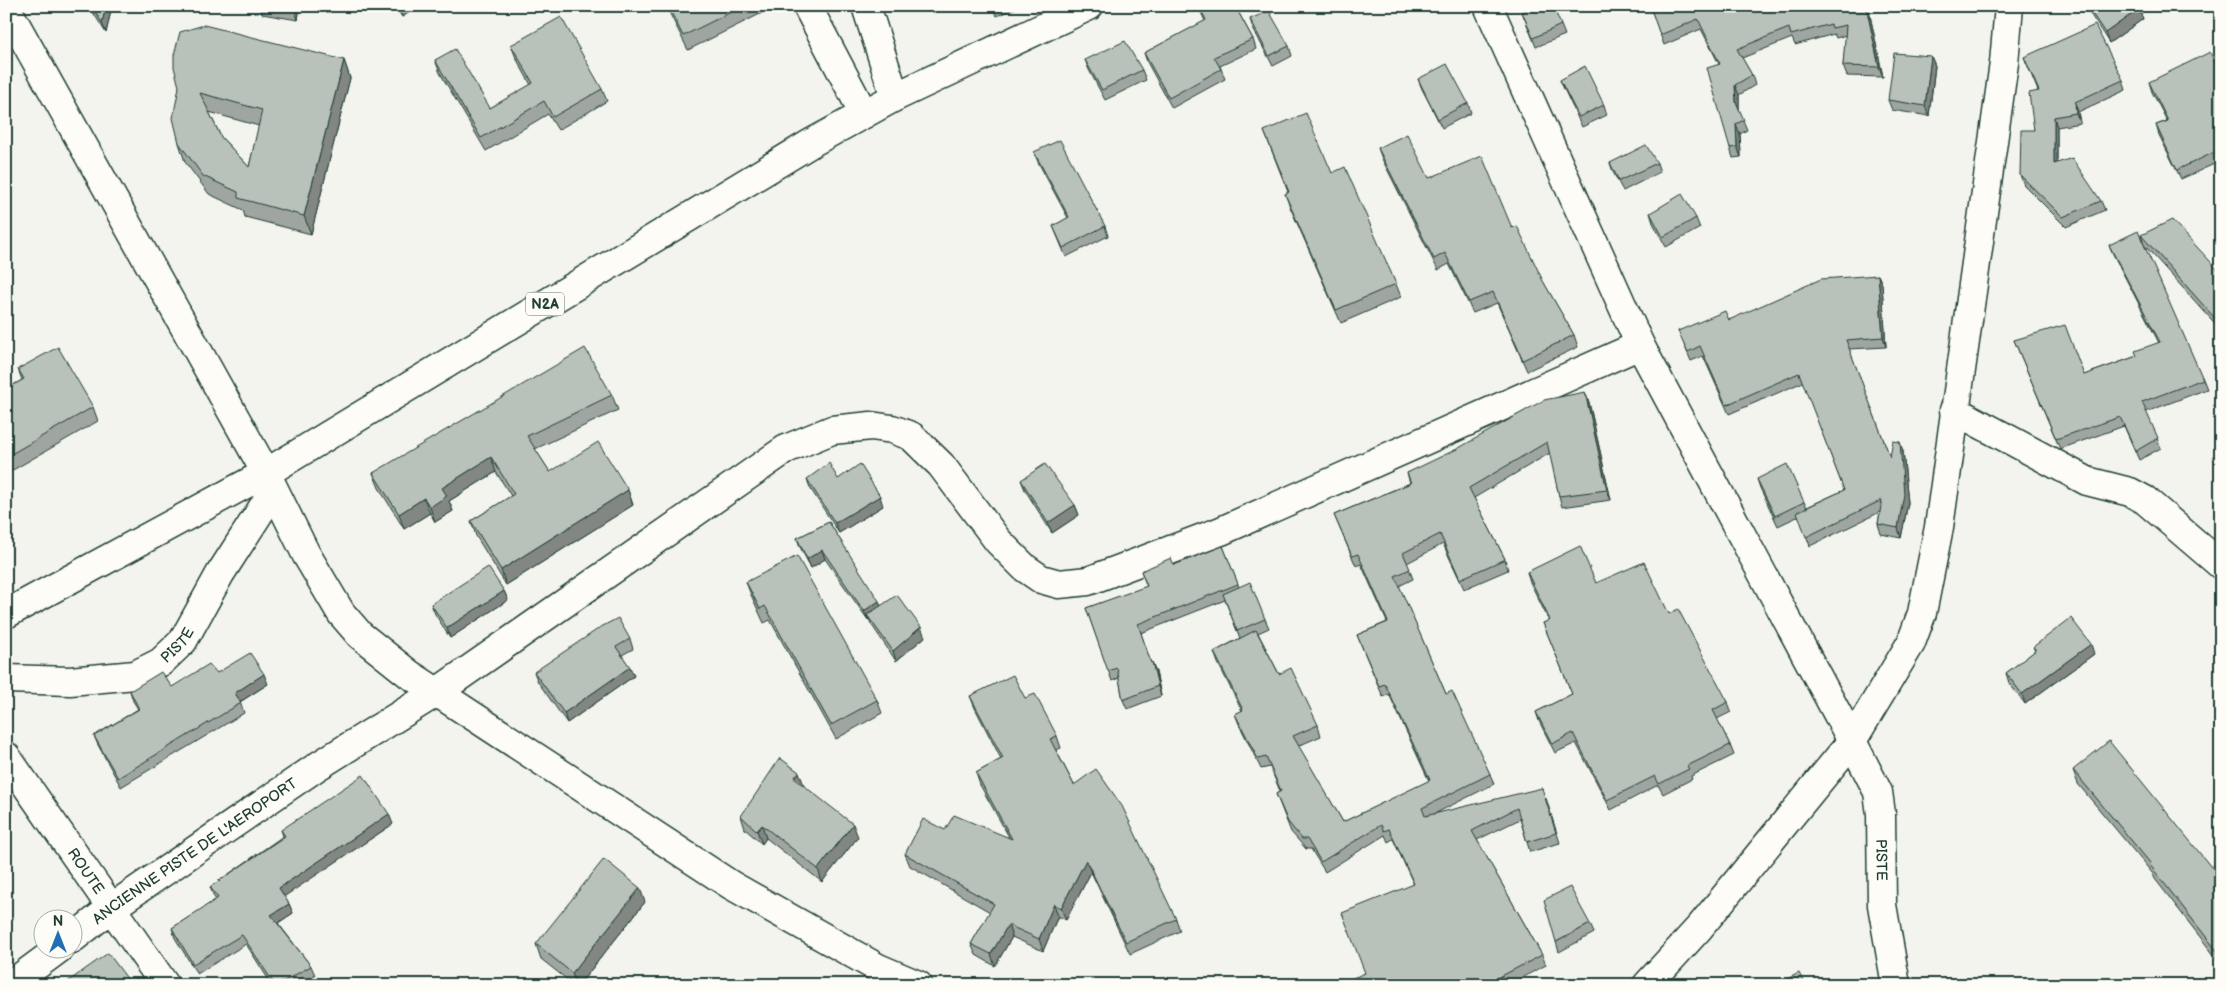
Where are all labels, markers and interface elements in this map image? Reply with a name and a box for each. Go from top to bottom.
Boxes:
road number: N2A [526,292,564,316]
street label: PISTE [156,624,198,667]
street label: ANCIENNE PISTE DE L'AEROPORT [89,774,301,929]
street label: PISTE [1872,839,1891,881]
street label: ROUTE [63,844,109,898]
north arrow [32,908,82,958]
text: N [53,913,63,930]

